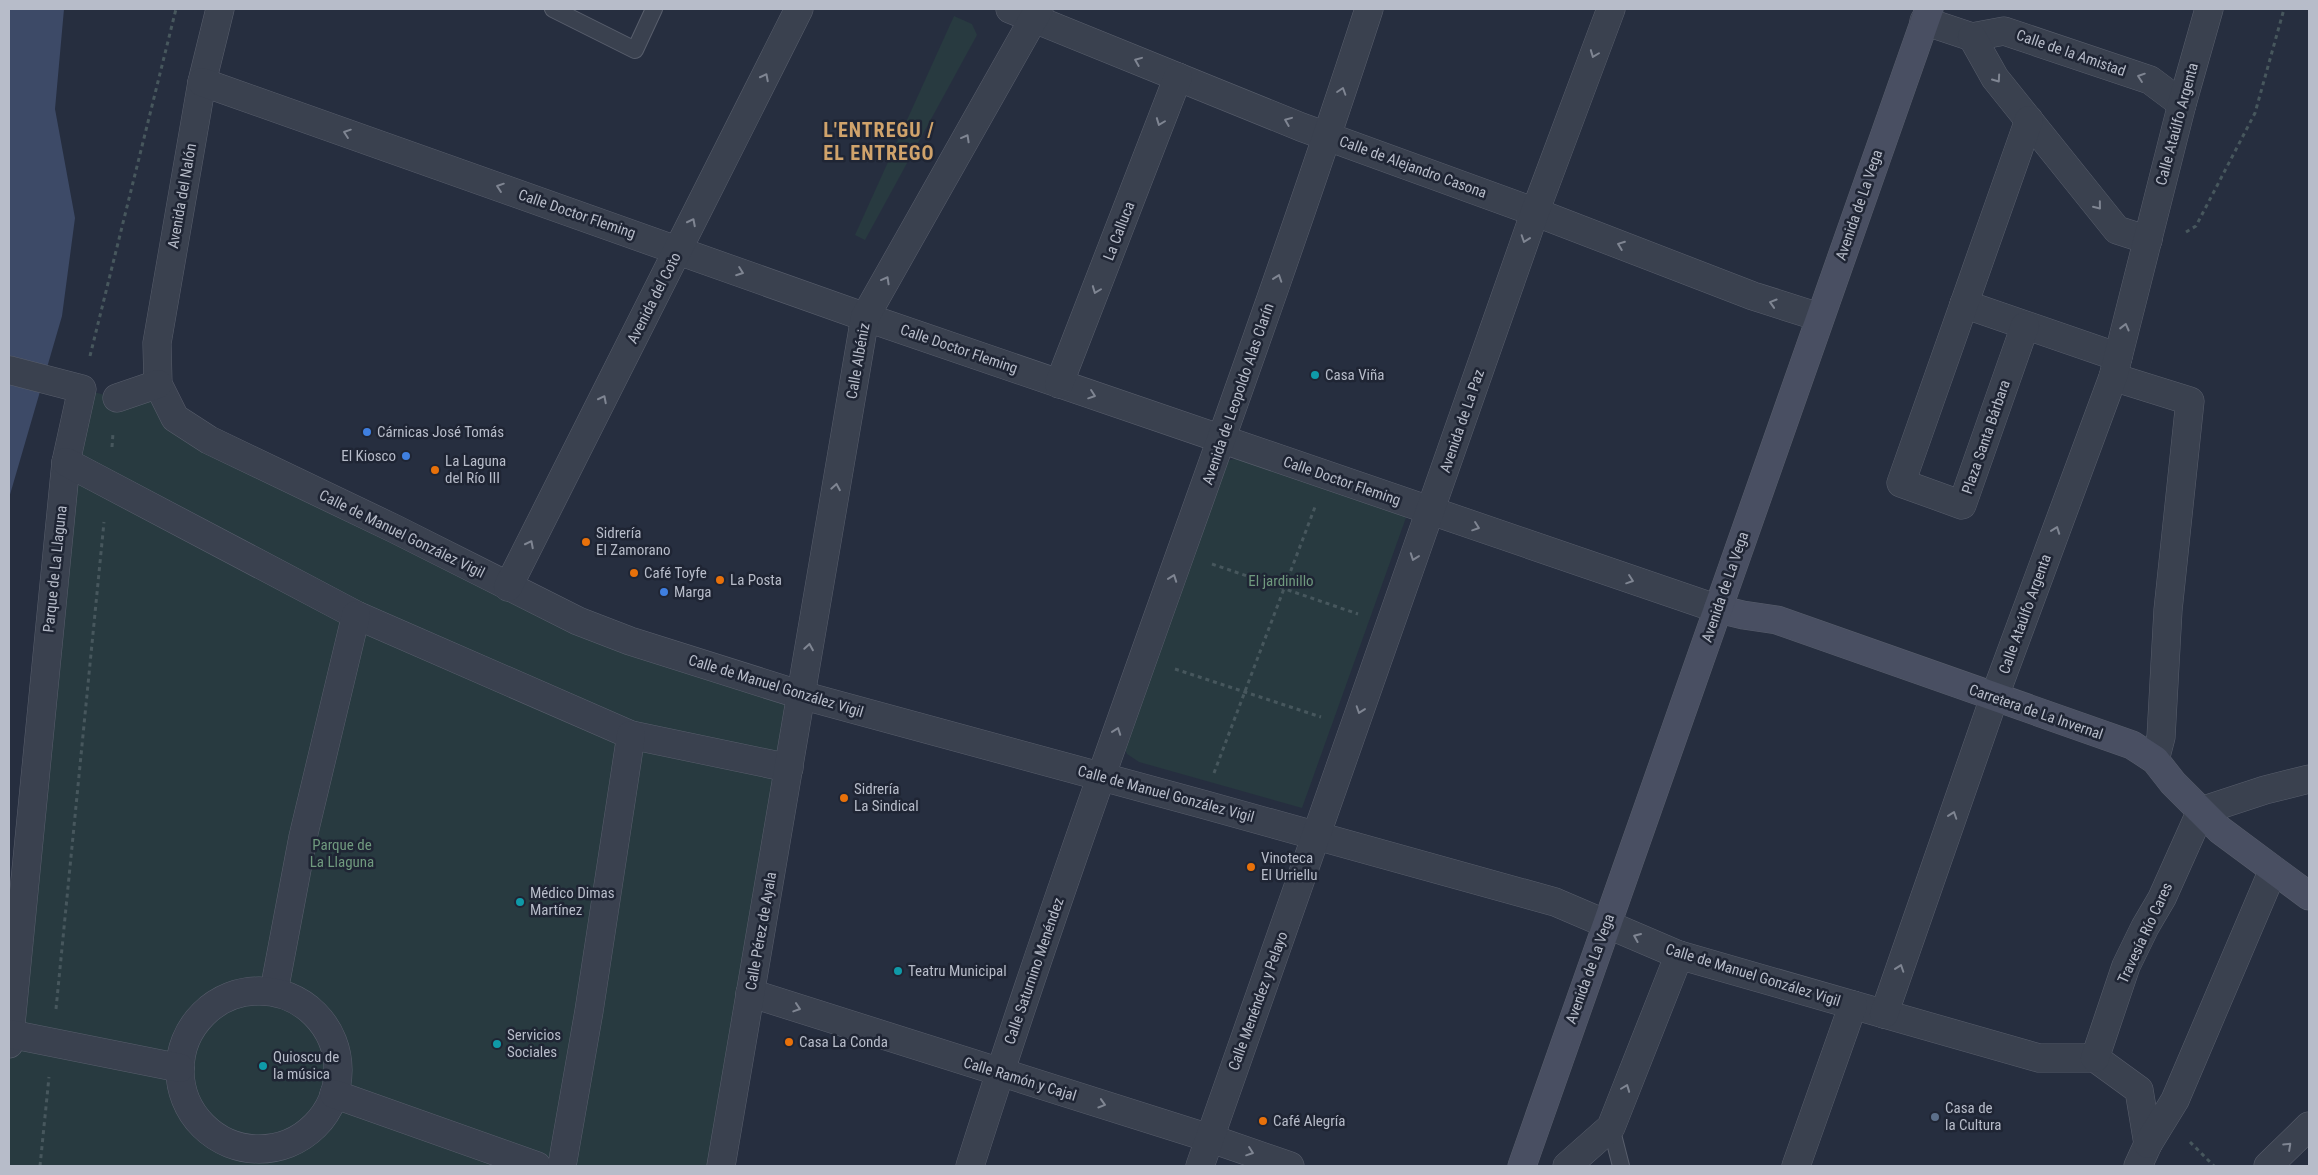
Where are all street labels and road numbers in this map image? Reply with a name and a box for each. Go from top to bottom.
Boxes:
street label: Calle de la Amistad [2014,26,2128,80]
street label: Calle Ataúlfo Argenta [2152,61,2202,187]
street label: Calle de Alejandro Casona [1337,132,1489,202]
street label: Avenida del Nalón [164,142,200,250]
street label: Avenida de La Vega [1832,147,1886,263]
street label: Calle Doctor Fleming [516,185,638,243]
street label: La Calluca [1100,199,1138,263]
street label: Avenida del Coto [623,250,685,346]
street label: Avenida de Leopoldo Alas Clarín [1198,301,1278,487]
street label: Calle Doctor Fleming [898,320,1020,378]
street label: Calle Albéniz [842,322,874,400]
street label: Avenida de La Paz [1436,367,1488,475]
street label: Plaza Santa Bárbara [1958,378,2014,496]
street label: Calle Doctor Fleming [1281,452,1403,510]
street label: Calle de Manuel González Vigil [316,486,488,582]
street label: Parque de La Llaguna [39,505,71,633]
street label: Avenida de La Vega [1698,529,1752,645]
street label: Calle Ataúlfo Argenta [1995,552,2055,676]
street label: Calle de Manuel González Vigil [686,651,866,721]
street label: Carretera de La Invernal [1967,681,2105,743]
street label: Calle de Manuel González Vigil [1076,762,1256,826]
street label: Calle Pérez de Ayala [742,870,780,992]
street label: Travesía Río Cares [2114,879,2176,986]
street label: Calle Saturnino Menéndez [1000,895,1068,1047]
street label: Avenida de La Vega [1562,912,1618,1026]
street label: Calle Menéndez y Pelayo [1224,929,1292,1073]
street label: Calle de Manuel González Vigil [1663,940,1843,1010]
street label: Calle Ramón y Cajal [961,1053,1079,1105]

